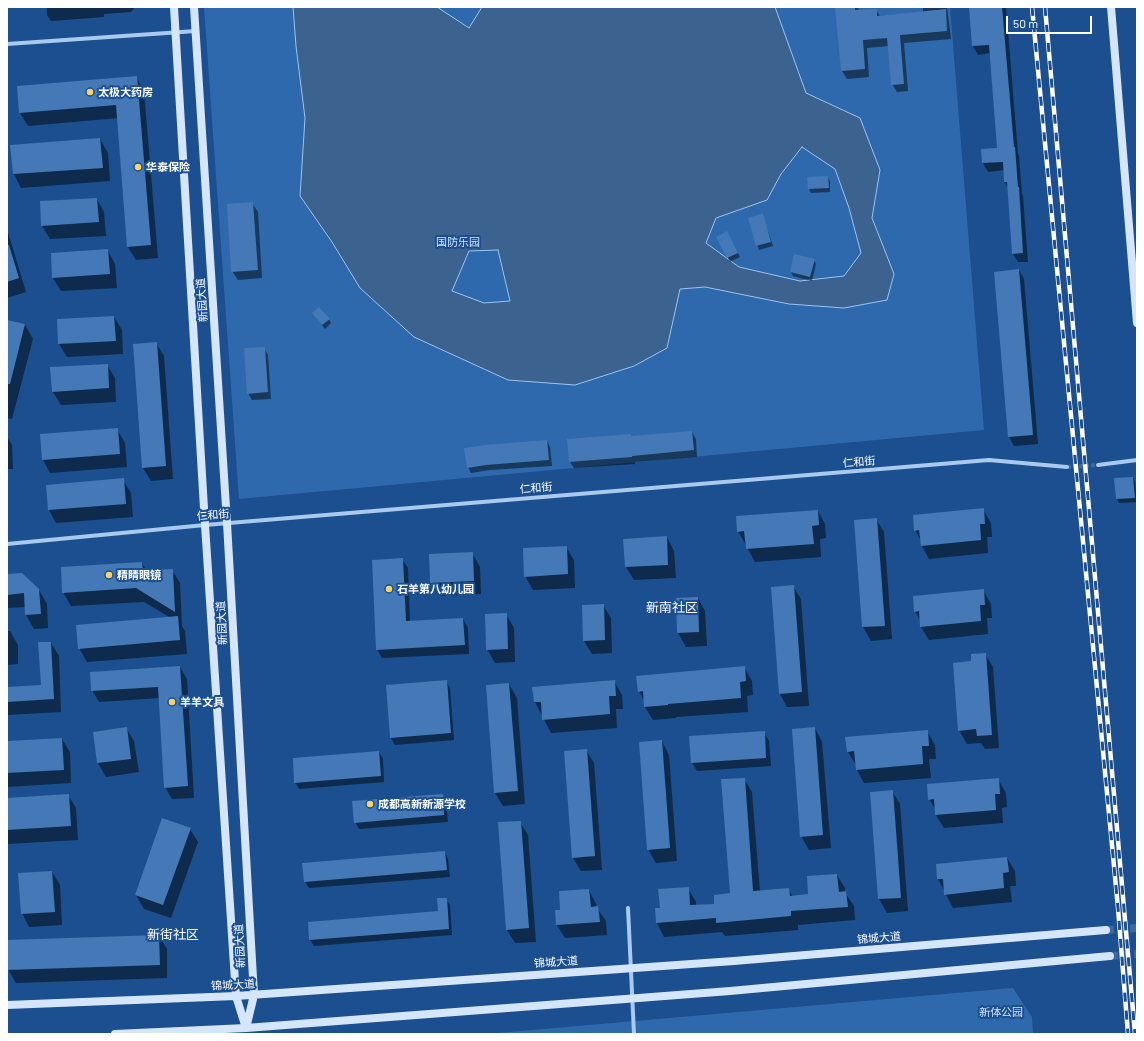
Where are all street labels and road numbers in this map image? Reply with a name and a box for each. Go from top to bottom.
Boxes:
street label: 新园大道 [194,278,210,322]
street label: 仁和街 [842,454,876,470]
street label: 仁和街 [519,480,553,496]
street label: 仁和街 [196,507,230,523]
street label: 新园大道 [214,601,230,645]
street label: 新园大道 [232,924,248,968]
street label: 锦城大道 [857,930,901,946]
street label: 锦城大道 [534,954,578,970]
street label: 锦城大道 [211,977,255,993]

